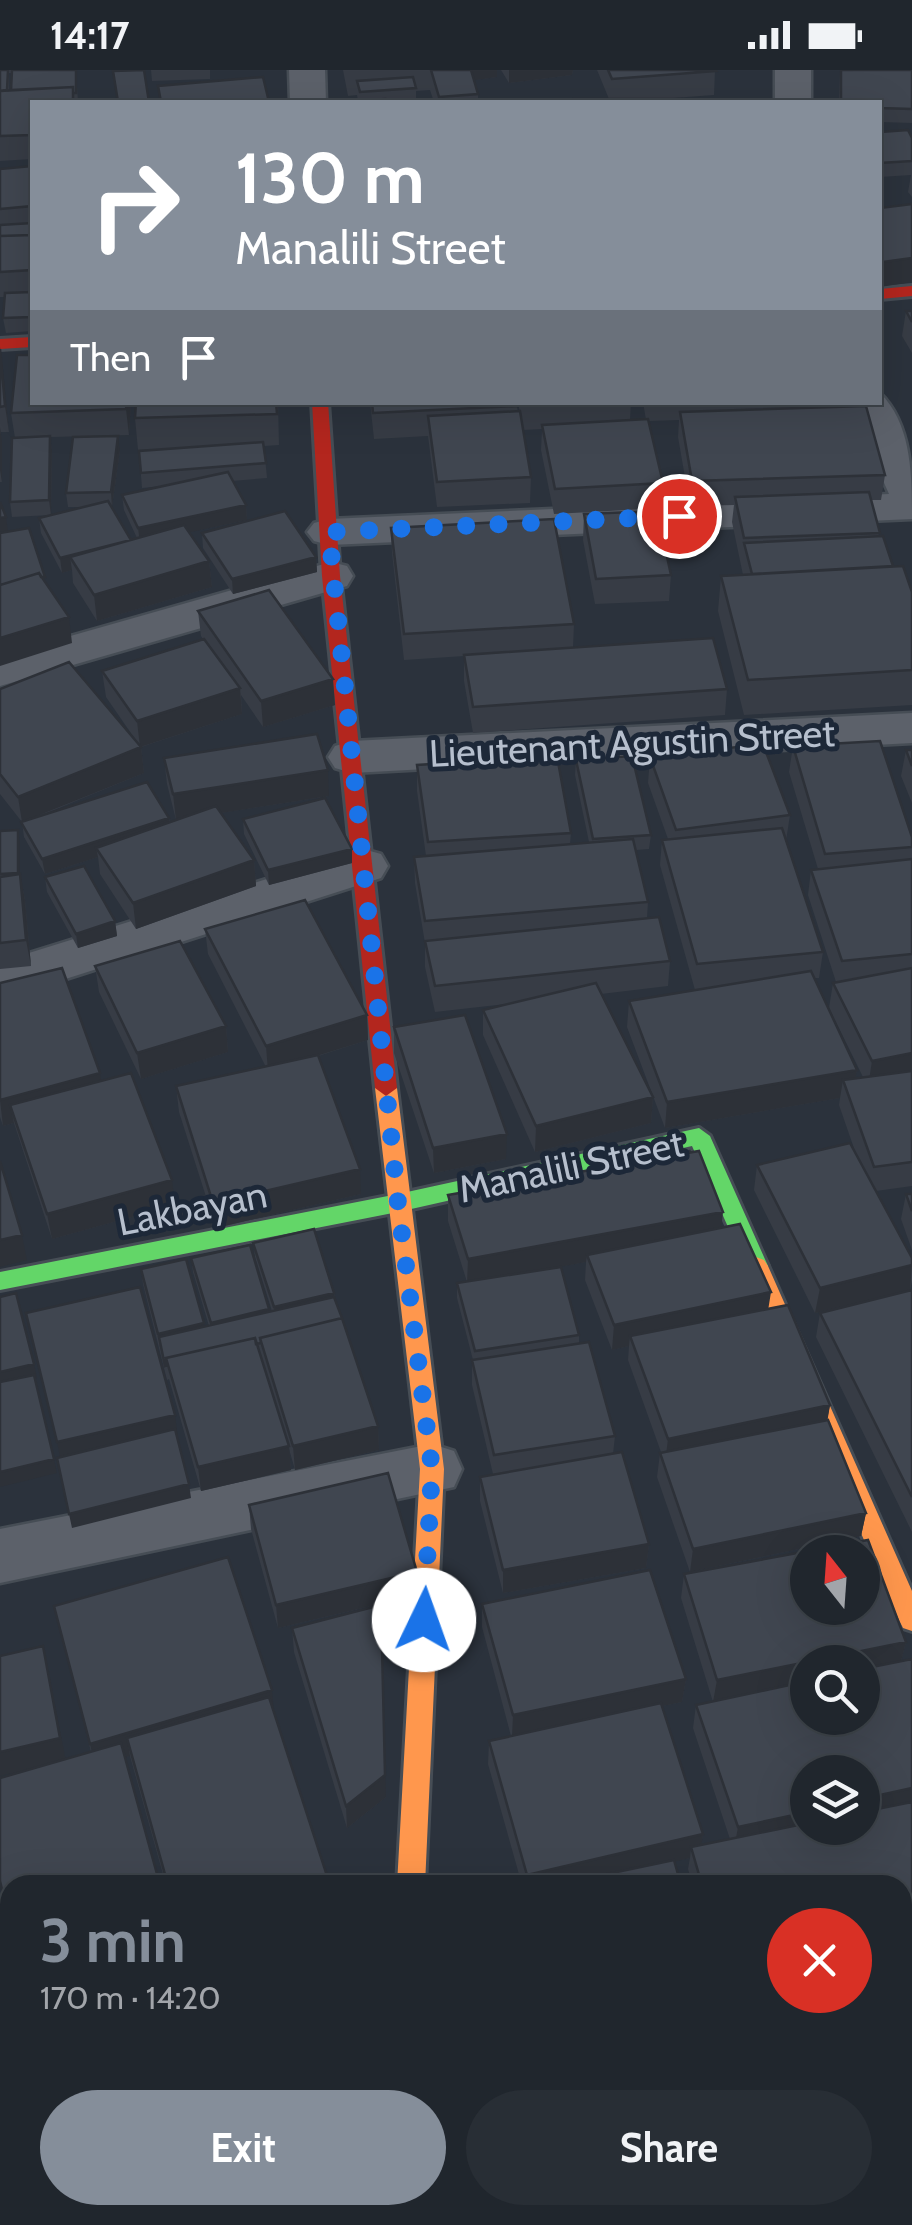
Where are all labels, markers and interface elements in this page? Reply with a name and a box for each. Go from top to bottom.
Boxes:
text: 14:17 [50,12,129,59]
text: 130 m [235,135,425,221]
icon: right [70,140,200,270]
text: Manalili Street [235,221,506,275]
icon: arrive [171,330,226,385]
text: Then [70,334,151,381]
pin [637,474,722,559]
icon: arrive [652,489,707,544]
street label: Lieutenant Agustin Street [428,709,836,777]
street label: Manalili Street [454,1119,688,1213]
street label: Lakbayan [113,1170,271,1246]
north arrow [790,1535,880,1625]
map controls [790,1535,880,1845]
position arrow [372,1568,476,1672]
button: search [790,1645,880,1735]
button: layers [790,1755,880,1845]
text: 3 min [40,1904,186,1977]
button: close [767,1908,872,2013]
text: 170 m · 14:20 [40,1978,221,2017]
button: Exit [40,2090,446,2205]
button: Share [466,2090,872,2205]

